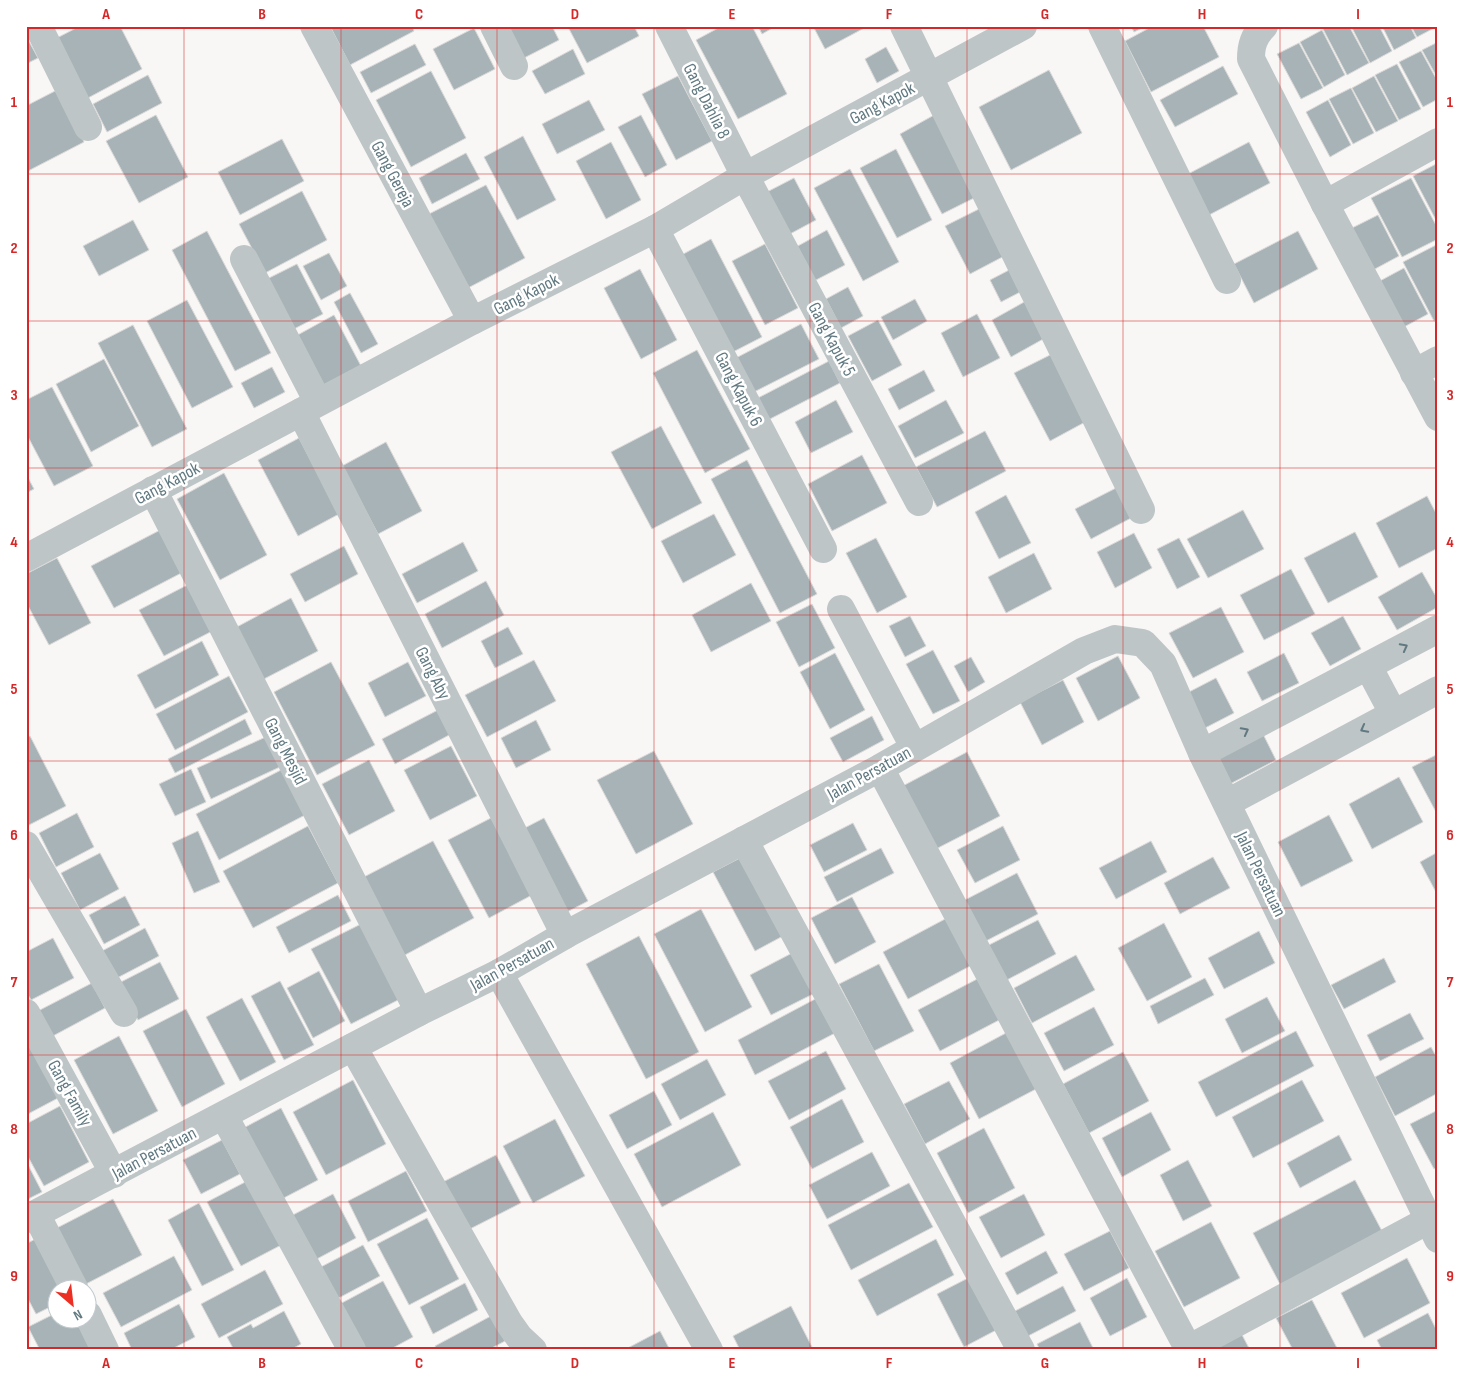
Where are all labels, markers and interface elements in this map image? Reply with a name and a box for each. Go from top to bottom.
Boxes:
text: A [101,5,110,24]
text: B [258,5,266,24]
text: C [415,5,423,24]
text: D [571,5,579,24]
text: E [729,5,736,24]
text: F [886,5,893,24]
text: G [1041,5,1049,24]
text: H [1198,5,1206,24]
text: I [1356,5,1360,24]
street label: Gang Dahlia 8 [679,60,735,142]
street label: Gang Kapok [846,78,918,129]
text: 1 [11,93,18,112]
text: 1 [1447,93,1454,112]
street label: Gang Gereja [366,137,419,211]
text: 2 [10,239,18,258]
text: 2 [1446,239,1454,258]
street label: Gang Kapok [490,269,562,320]
street label: Gang Kapuk 5 [803,299,860,380]
street label: Gang Kapuk 6 [710,348,767,430]
text: 3 [10,386,18,405]
text: 3 [1446,386,1454,405]
street label: Gang Kapok [131,458,203,509]
text: 4 [10,533,18,552]
text: 4 [1446,533,1454,552]
one-way arrow [1399,643,1408,653]
street label: Gang Aby [411,644,455,703]
text: 5 [10,680,18,699]
text: 5 [1446,680,1454,699]
street label: Gang Mesjid [260,714,311,788]
one-way arrow [1360,723,1369,733]
one-way arrow [1240,727,1249,737]
street label: Jalan Persatuan [823,742,915,805]
text: 6 [10,826,18,845]
text: 6 [1446,826,1454,845]
street label: Jalan Persatuan [1230,827,1290,920]
street label: Jalan Persatuan [466,933,558,996]
text: 7 [11,973,18,992]
text: 7 [1447,973,1454,992]
street label: Gang Family [43,1057,96,1130]
text: 8 [10,1120,18,1139]
text: 8 [1446,1120,1454,1139]
street label: Jalan Persatuan [108,1123,200,1185]
text: 9 [10,1267,18,1286]
text: 9 [1446,1267,1454,1286]
north arrow [48,1278,98,1328]
text: N [71,1306,85,1324]
text: A [101,1354,110,1373]
text: B [258,1354,266,1373]
text: C [415,1354,423,1373]
text: D [571,1354,579,1373]
text: E [729,1354,736,1373]
text: F [886,1354,893,1373]
text: G [1041,1354,1049,1373]
text: H [1198,1354,1206,1373]
text: I [1356,1354,1360,1373]

